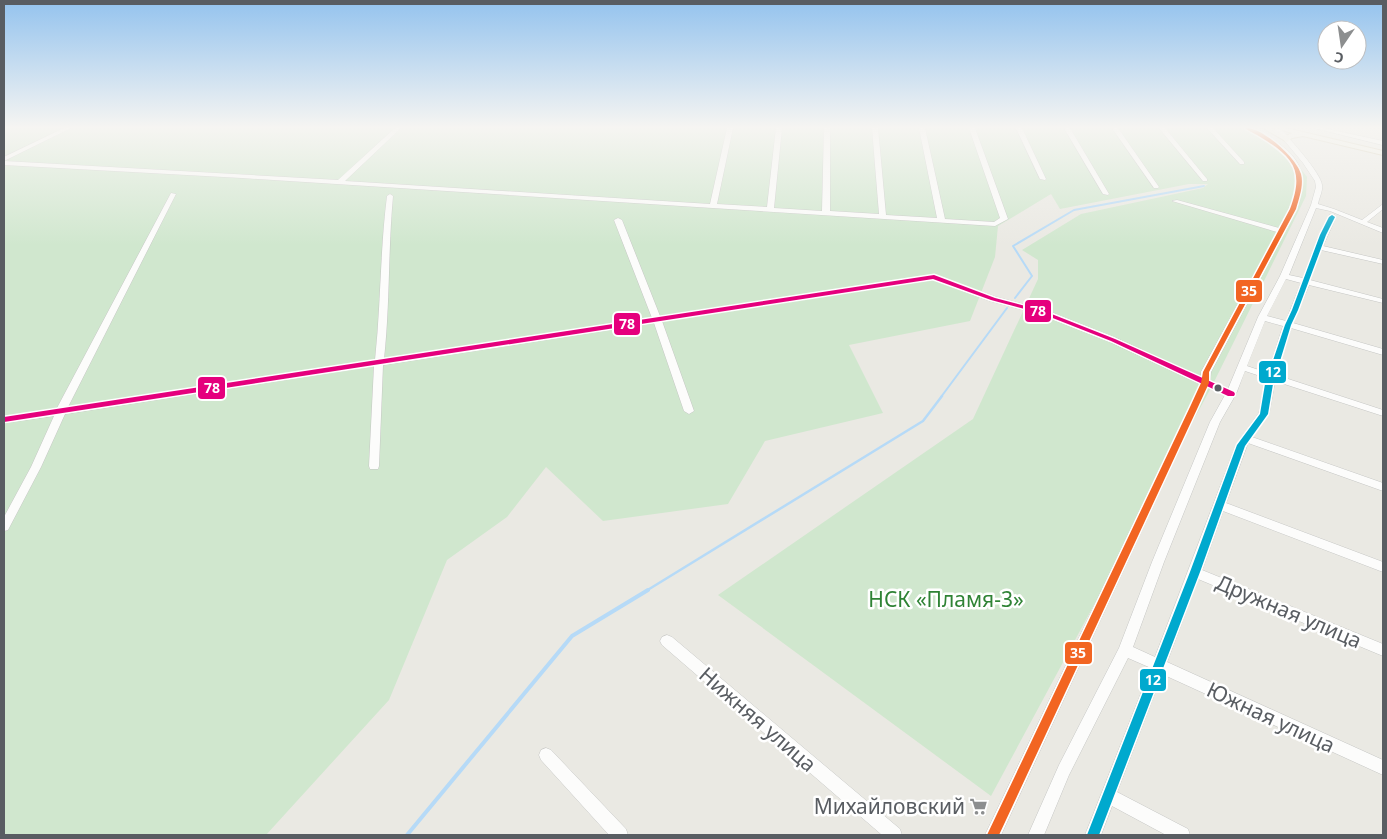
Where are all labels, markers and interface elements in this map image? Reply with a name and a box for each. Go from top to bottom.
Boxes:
north arrow [1317,20,1367,70]
text: С [1332,48,1346,68]
line badge: 35 [1235,279,1263,303]
text: 35 [1241,281,1257,300]
line badge: 78 [1024,299,1052,323]
text: 78 [1030,301,1046,320]
line badge: 78 [613,312,641,336]
text: 78 [619,314,635,333]
line badge: 12 [1258,360,1287,384]
text: 12 [1265,362,1281,381]
line badge: 78 [197,376,226,400]
text: 78 [204,378,220,397]
unlabelled marker [1213,383,1223,393]
street label: Дружная улица [1212,568,1366,654]
park label: НСК «Пламя-3» [868,585,1024,613]
line badge: 35 [1064,641,1093,665]
text: 35 [1070,643,1086,662]
street label: Нижняя улица [693,660,823,778]
line badge: 12 [1139,668,1167,692]
text: 12 [1145,670,1161,689]
street label: Южная улица [1202,675,1340,759]
place label: Михайловский [814,792,965,820]
supermarket icon: Михайловский [969,796,989,816]

